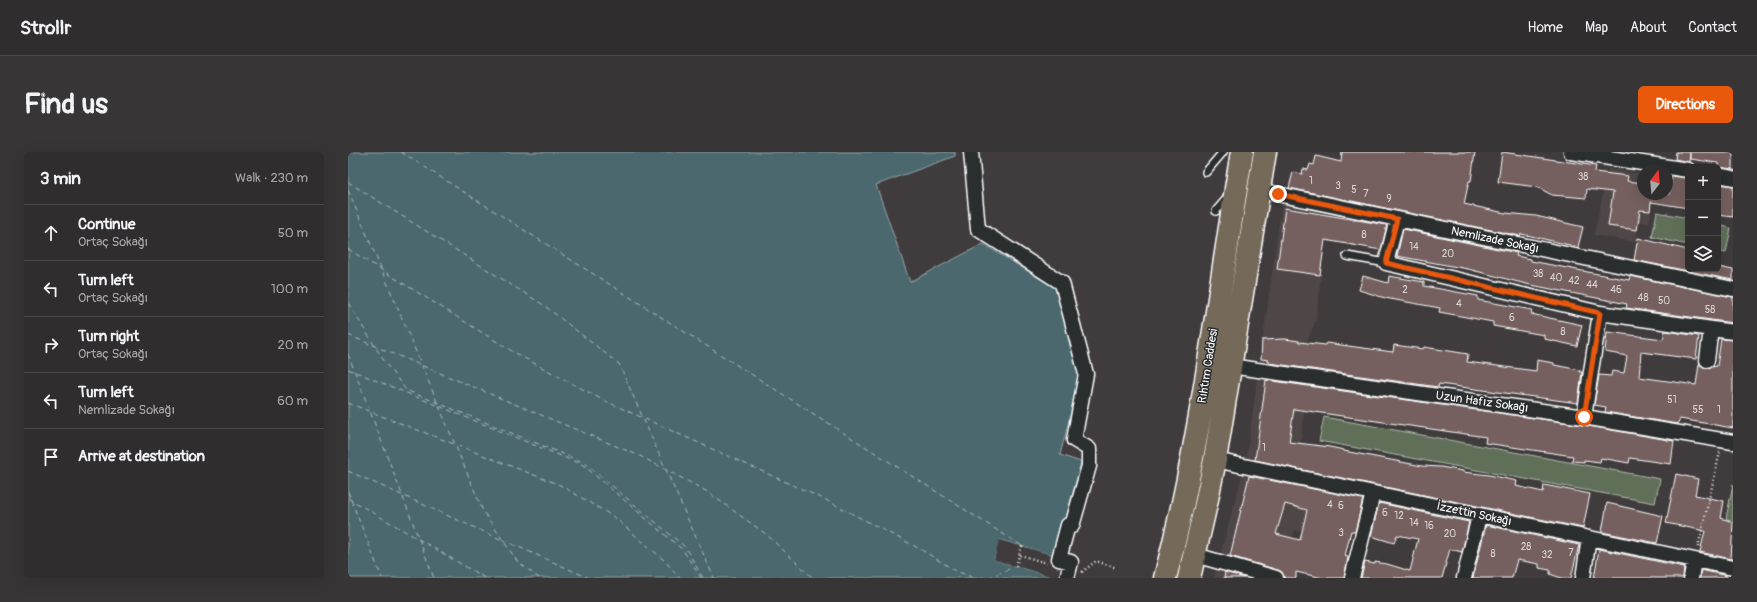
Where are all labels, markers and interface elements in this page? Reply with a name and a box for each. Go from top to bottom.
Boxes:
text: Strollr [20,16,71,40]
text: Home [1528,19,1563,36]
text: Map [1585,19,1608,36]
text: About [1630,19,1666,36]
text: Contact [1688,19,1737,36]
button: Directions [1638,86,1733,123]
text: Find us [24,87,108,122]
north arrow [1637,164,1673,200]
map controls [1685,164,1721,272]
button: + [1685,164,1721,200]
text: 3 min [40,168,81,189]
text: Walk · 230 m [235,170,308,186]
house number: 38 [1578,171,1588,183]
house number: 1 [1309,175,1313,187]
house number: 3 [1335,180,1341,192]
house number: 5 [1351,184,1357,196]
route end [1269,185,1287,203]
house number: 7 [1363,188,1369,200]
house number: 9 [1386,193,1392,205]
button: − [1685,200,1721,236]
text: Continue [78,215,136,234]
icon: ahead [40,222,62,244]
street label: Nemlizade Sokağı [1450,223,1540,257]
text: 50 m [278,225,308,241]
house number: 8 [1361,229,1367,241]
text: Ortaç Sokağı [78,234,148,250]
button: layers [1685,236,1721,272]
house number: 14 [1409,241,1419,253]
house number: 20 [1442,248,1454,260]
house number: 38 [1533,268,1543,280]
text: Turn left [78,271,134,290]
house number: 40 [1550,272,1562,284]
house number: 42 [1568,275,1580,287]
icon: left [40,278,62,300]
house number: 44 [1586,279,1598,291]
text: 100 m [271,281,308,297]
house number: 2 [1402,284,1408,296]
house number: 46 [1610,284,1622,296]
text: Ortaç Sokağı [78,290,148,306]
house number: 48 [1638,292,1648,304]
house number: 50 [1658,295,1670,307]
house number: 4 [1456,298,1462,310]
house number: 58 [1705,304,1715,316]
house number: 6 [1509,312,1515,324]
house number: 8 [1560,326,1566,338]
text: Turn right [78,327,139,346]
street label: Rıhtım Caddesi [1195,328,1221,404]
icon: right [40,334,62,356]
text: 20 m [277,337,308,353]
text: Ortaç Sokağı [78,346,148,362]
text: Turn left [78,383,134,402]
street label: Uzun Hafız Sokağı [1435,388,1529,416]
icon: left [40,390,62,412]
text: 60 m [277,393,308,409]
house number: 51 [1667,394,1677,406]
text: Nemlizade Sokağı [78,402,175,418]
house number: 55 [1693,404,1703,416]
house number: 1 [1717,404,1721,416]
route start [1575,408,1593,426]
house number: 1 [1262,442,1266,454]
icon: arrive [40,446,62,468]
text: Arrive at destination [78,447,205,466]
street label: İzzettin Sokağı [1435,498,1513,529]
house number: 4 [1327,499,1333,511]
house number: 6 [1338,500,1344,512]
house number: 6 [1382,507,1388,519]
house number: 12 [1394,510,1404,522]
house number: 14 [1409,517,1419,529]
house number: 16 [1424,520,1434,532]
house number: 3 [1338,527,1344,539]
house number: 20 [1444,528,1456,540]
house number: 28 [1521,541,1531,553]
house number: 7 [1568,547,1574,559]
house number: 8 [1490,548,1496,560]
house number: 32 [1541,549,1553,561]

